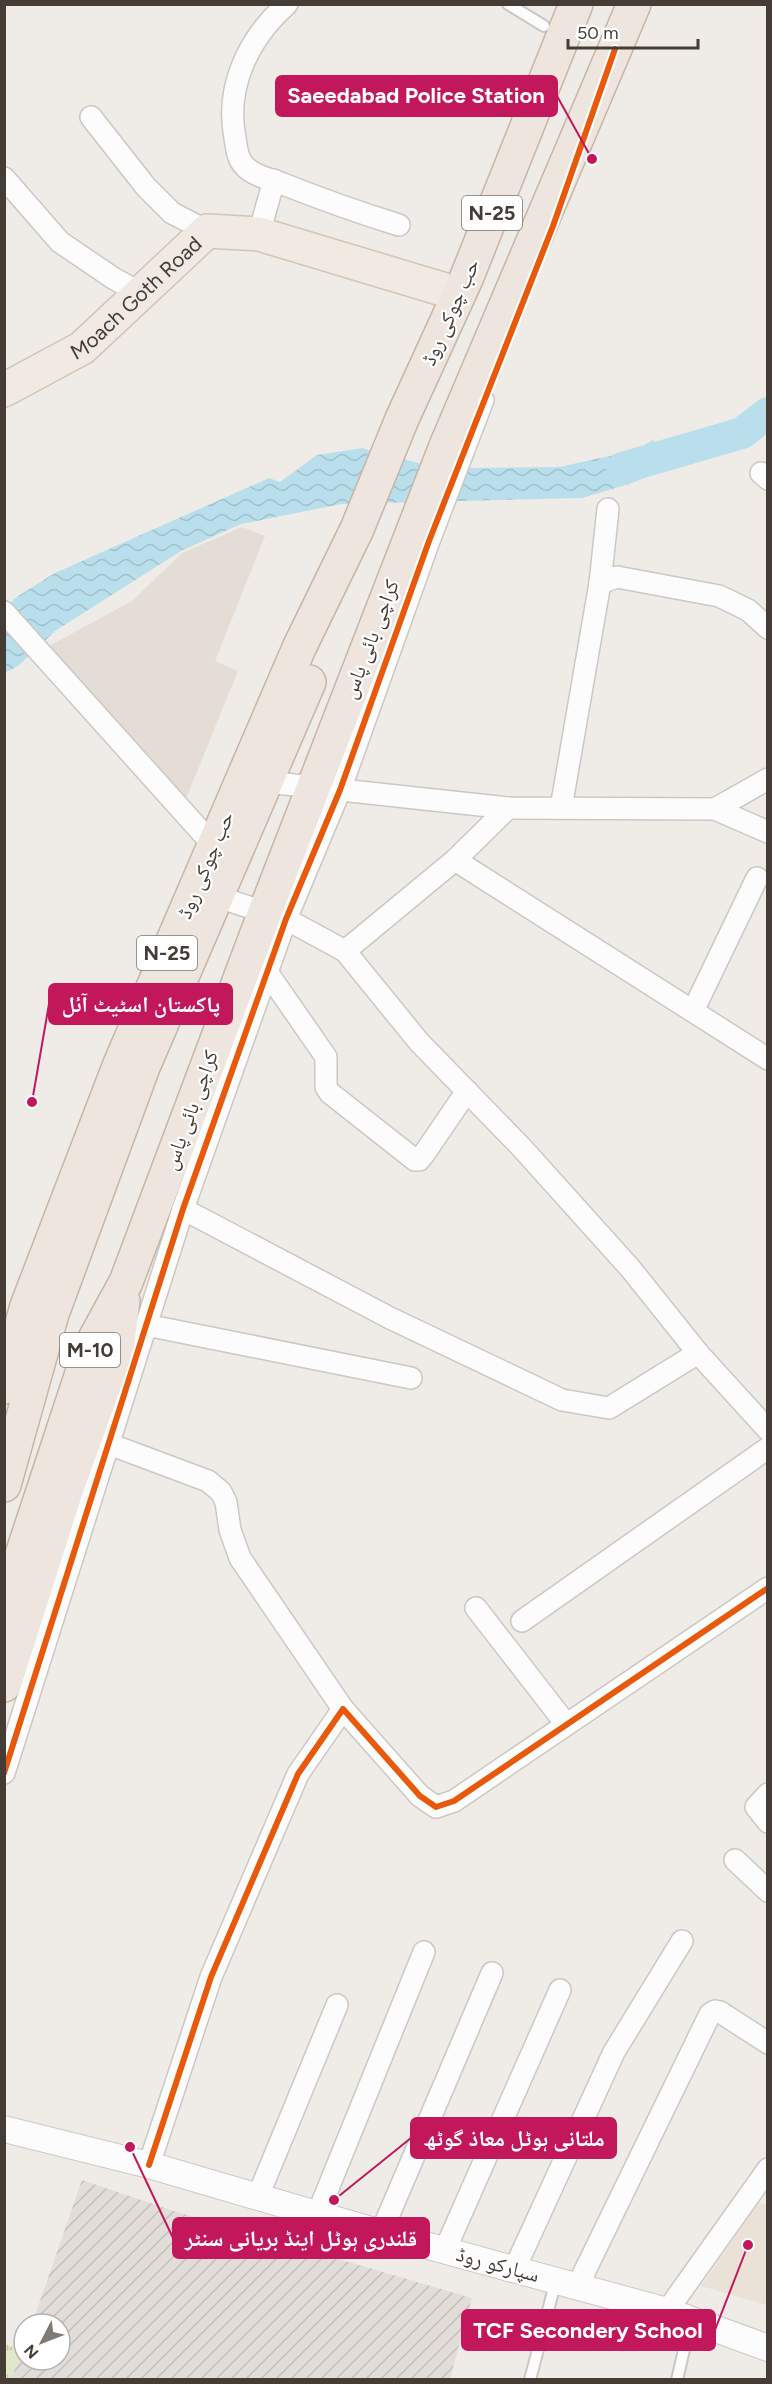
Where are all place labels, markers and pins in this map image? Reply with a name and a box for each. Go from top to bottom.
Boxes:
callout: Saeedabad Police Station [276,76,557,116]
callout: پاکستان اسٹیٹ آئل [49,984,232,1024]
callout: ملتانی ہوٹل معاذ گوٹھ [411,2118,616,2158]
callout: قلندری ہوٹل اینڈ بریانی سنٹر [173,2218,429,2258]
callout: TCF Secondery School [462,2310,715,2350]

